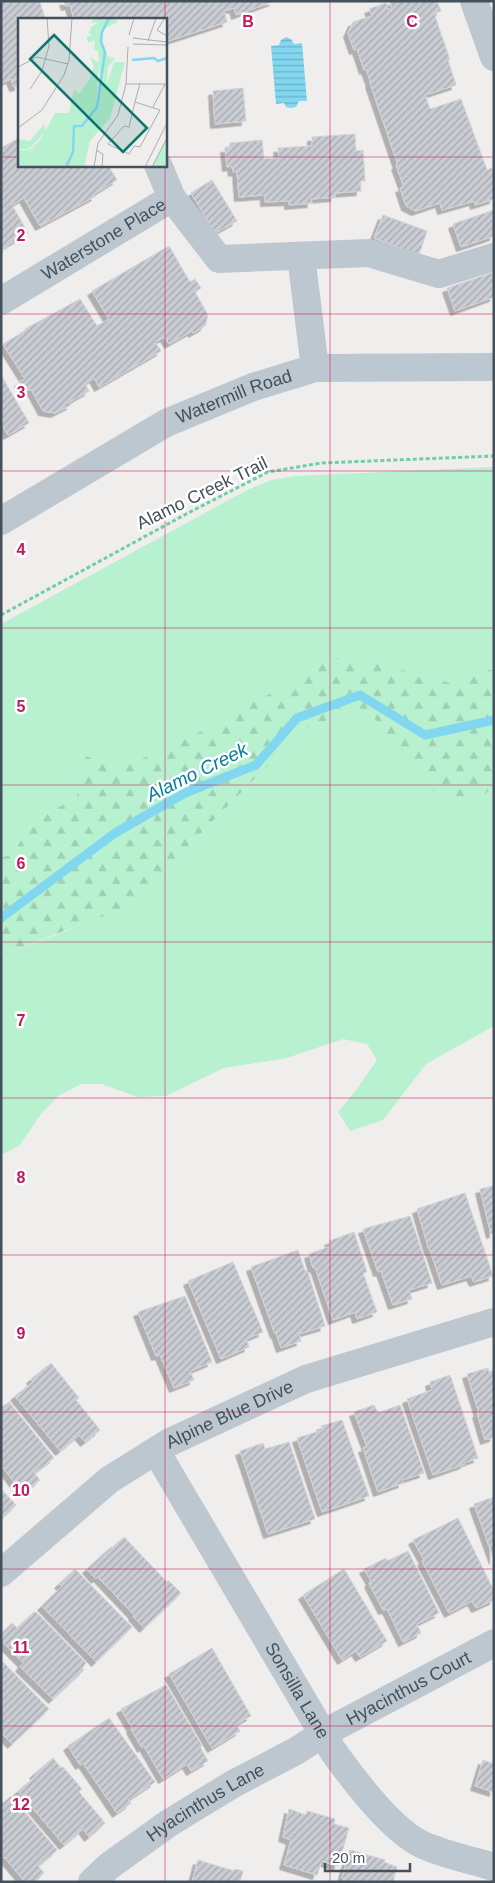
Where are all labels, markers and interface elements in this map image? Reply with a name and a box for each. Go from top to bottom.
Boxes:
text: B [242,13,254,30]
text: C [406,13,418,30]
inset map [18,18,166,166]
street label: Waterstone Place [38,194,170,284]
text: 2 [17,227,26,244]
street label: Watermill Road [173,366,294,428]
text: 3 [17,384,26,401]
street label: Alamo Creek Trail [133,453,271,533]
text: 4 [17,541,26,558]
text: 5 [17,698,26,715]
water label: Alamo Creek [142,738,252,806]
text: 6 [17,855,26,872]
text: 7 [17,1012,26,1029]
text: 8 [17,1169,26,1186]
text: 9 [17,1325,26,1342]
street label: Alpine Blue Drive [163,1376,296,1453]
text: 10 [12,1482,30,1499]
text: 11 [13,1639,30,1656]
street label: Sonsilla Lane [261,1639,333,1742]
street label: Hyacinthus Court [343,1647,474,1729]
street label: Hyacinthus Lane [143,1759,268,1846]
text: 12 [12,1796,30,1813]
scale bar [325,1840,410,1872]
text: 20 m [332,1849,365,1866]

